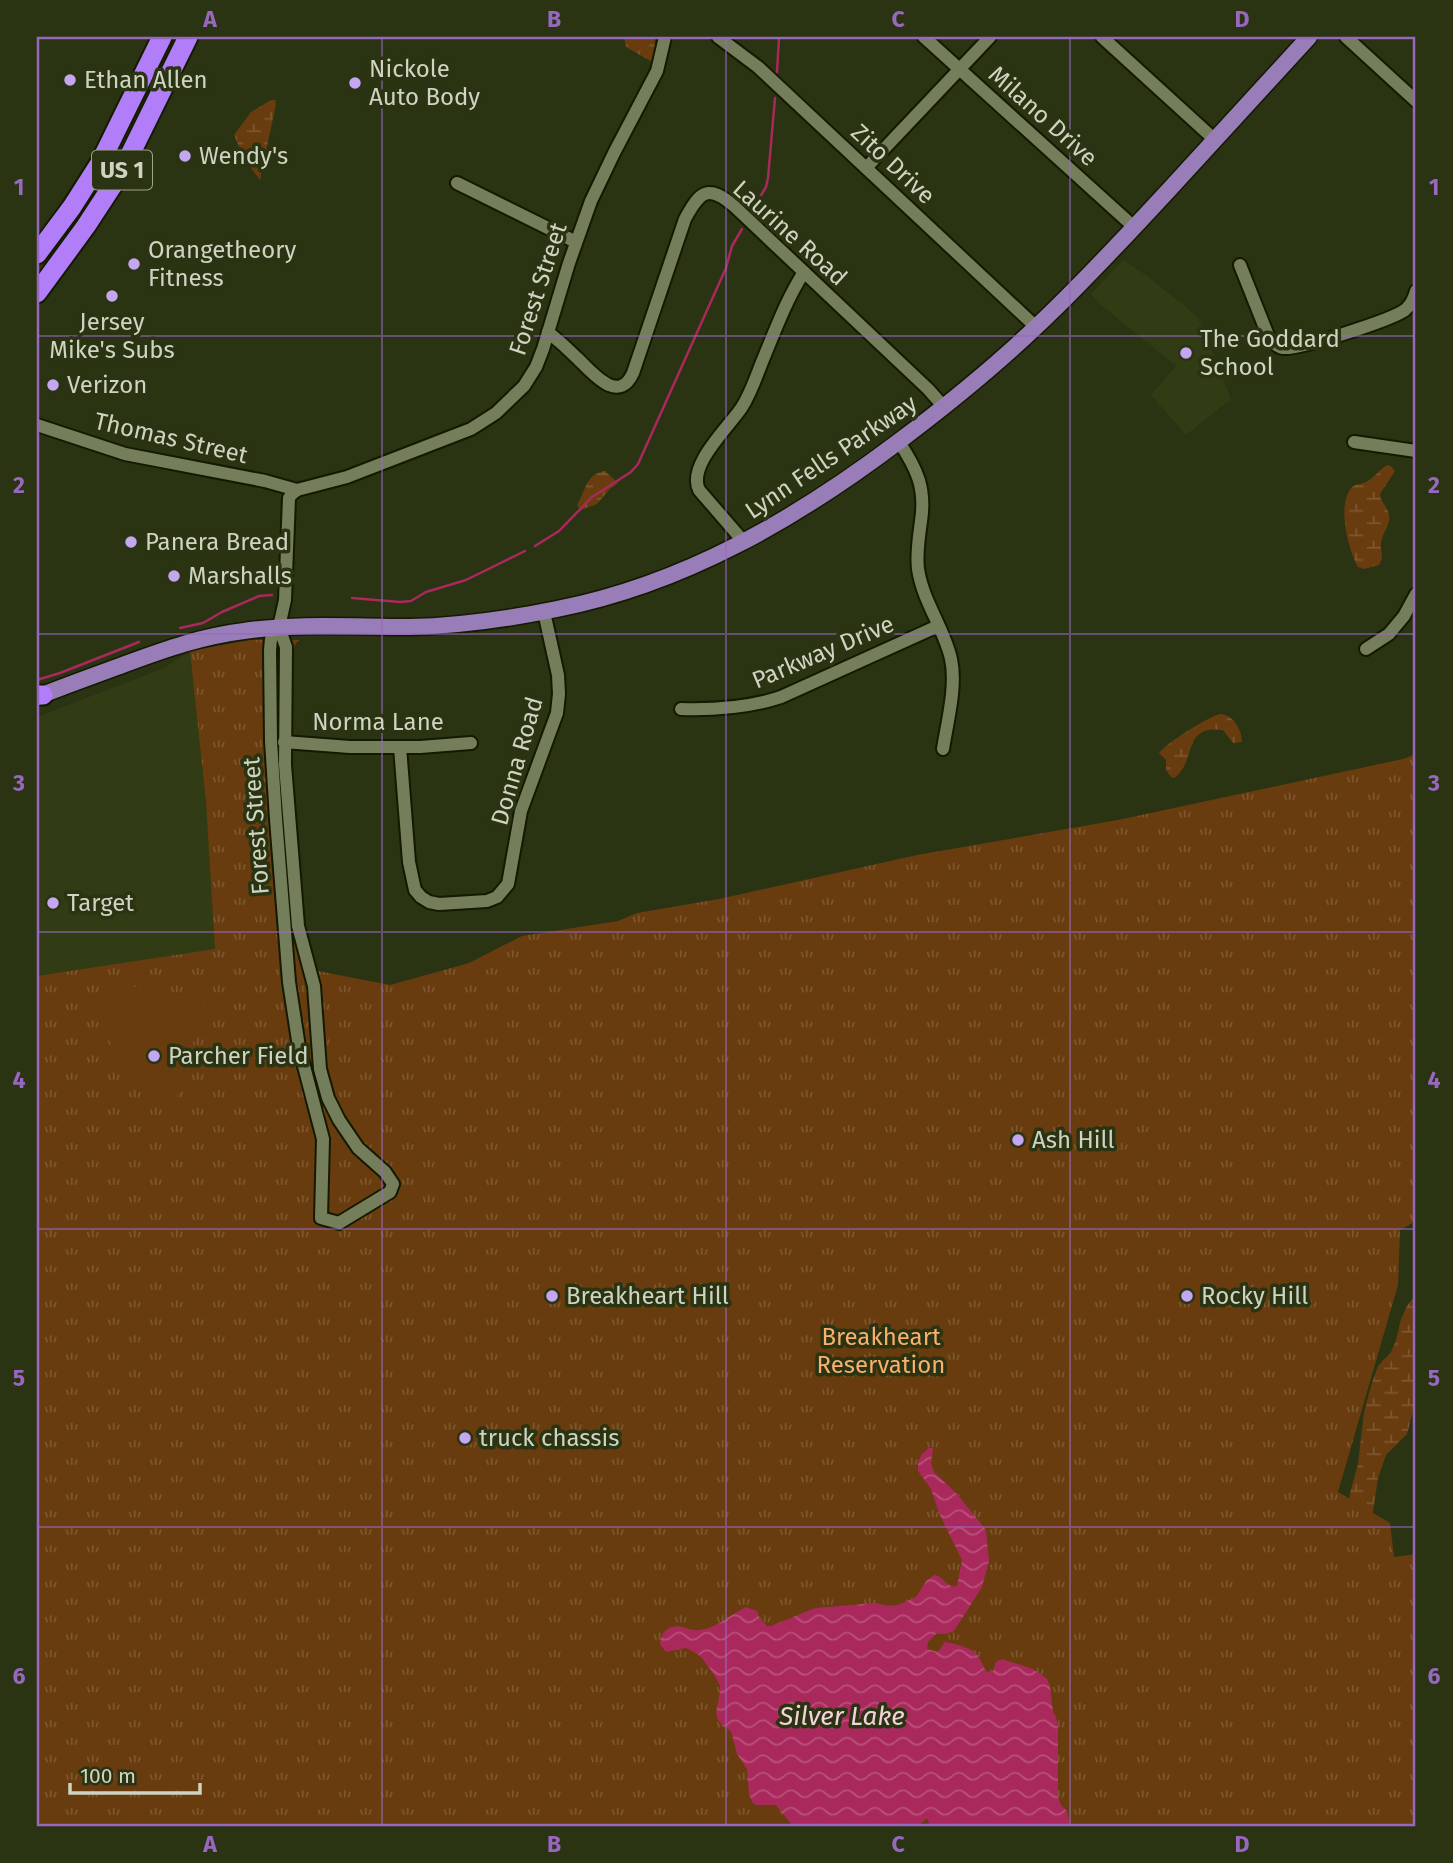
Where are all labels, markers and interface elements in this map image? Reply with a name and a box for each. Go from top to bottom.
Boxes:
text: A [202,5,217,33]
text: B [547,5,561,33]
text: C [891,5,905,33]
text: D [1235,5,1250,33]
place label: Nickole Auto Body [369,55,480,111]
street label: Milano Drive [983,60,1103,172]
place label: Ethan Allen [84,66,208,94]
marker: Ethan Allen [62,72,78,88]
marker: Nickole Auto Body [347,75,363,91]
street label: Zito Drive [845,118,941,210]
place label: Wendy's [199,142,288,170]
marker: Wendy's [177,148,193,164]
road number: US 1 [92,150,152,190]
text: 1 [14,173,24,201]
text: 1 [1429,173,1439,201]
street label: Laurine Road [727,175,853,291]
street label: Forest Street [503,219,573,359]
place label: Orangetheory Fitness [148,236,296,292]
marker: Orangetheory Fitness [126,256,142,272]
marker: Jersey Mike's Subs [104,288,120,304]
place label: Jersey Mike's Subs [49,308,175,364]
place label: The Goddard School [1200,325,1340,381]
marker: The Goddard School [1178,345,1194,361]
place label: Verizon [67,371,147,399]
marker: Verizon [45,377,61,393]
street label: Lynn Fells Parkway [740,389,922,525]
street label: Thomas Street [92,407,251,469]
text: 2 [13,471,25,499]
text: 2 [1428,471,1440,499]
place label: Panera Bread [145,528,289,556]
marker: Panera Bread [123,534,139,550]
place label: Marshalls [188,562,292,590]
marker: Marshalls [166,568,182,584]
street label: Parkway Drive [748,610,898,694]
street label: Donna Road [485,694,549,828]
street label: Norma Lane [312,708,444,736]
street label: Forest Street [237,756,275,896]
text: 3 [12,769,25,797]
text: 3 [1427,769,1440,797]
place label: Target [67,889,134,917]
marker: Target [45,895,61,911]
place label: Parcher Field [168,1042,309,1070]
marker: Parcher Field [146,1048,162,1064]
text: 4 [13,1066,26,1094]
text: 4 [1428,1066,1441,1094]
place label: Ash Hill [1032,1126,1115,1154]
marker: Ash Hill [1010,1132,1026,1148]
place label: Breakheart Hill [566,1282,729,1310]
place label: Rocky Hill [1201,1282,1308,1310]
marker: Breakheart Hill [544,1288,560,1304]
marker: Rocky Hill [1179,1288,1195,1304]
park label: Breakheart Reservation [817,1323,945,1379]
text: 5 [13,1364,25,1392]
text: 5 [1428,1364,1440,1392]
place label: truck chassis [479,1424,620,1452]
marker: truck chassis [457,1430,473,1446]
text: 6 [13,1662,26,1690]
text: 6 [1428,1662,1441,1690]
water label: Silver Lake [778,1701,905,1732]
scale bar [70,1751,200,1795]
text: 100 m [80,1763,136,1789]
text: A [202,1830,217,1858]
text: B [547,1830,561,1858]
text: C [891,1830,905,1858]
text: D [1235,1830,1250,1858]

